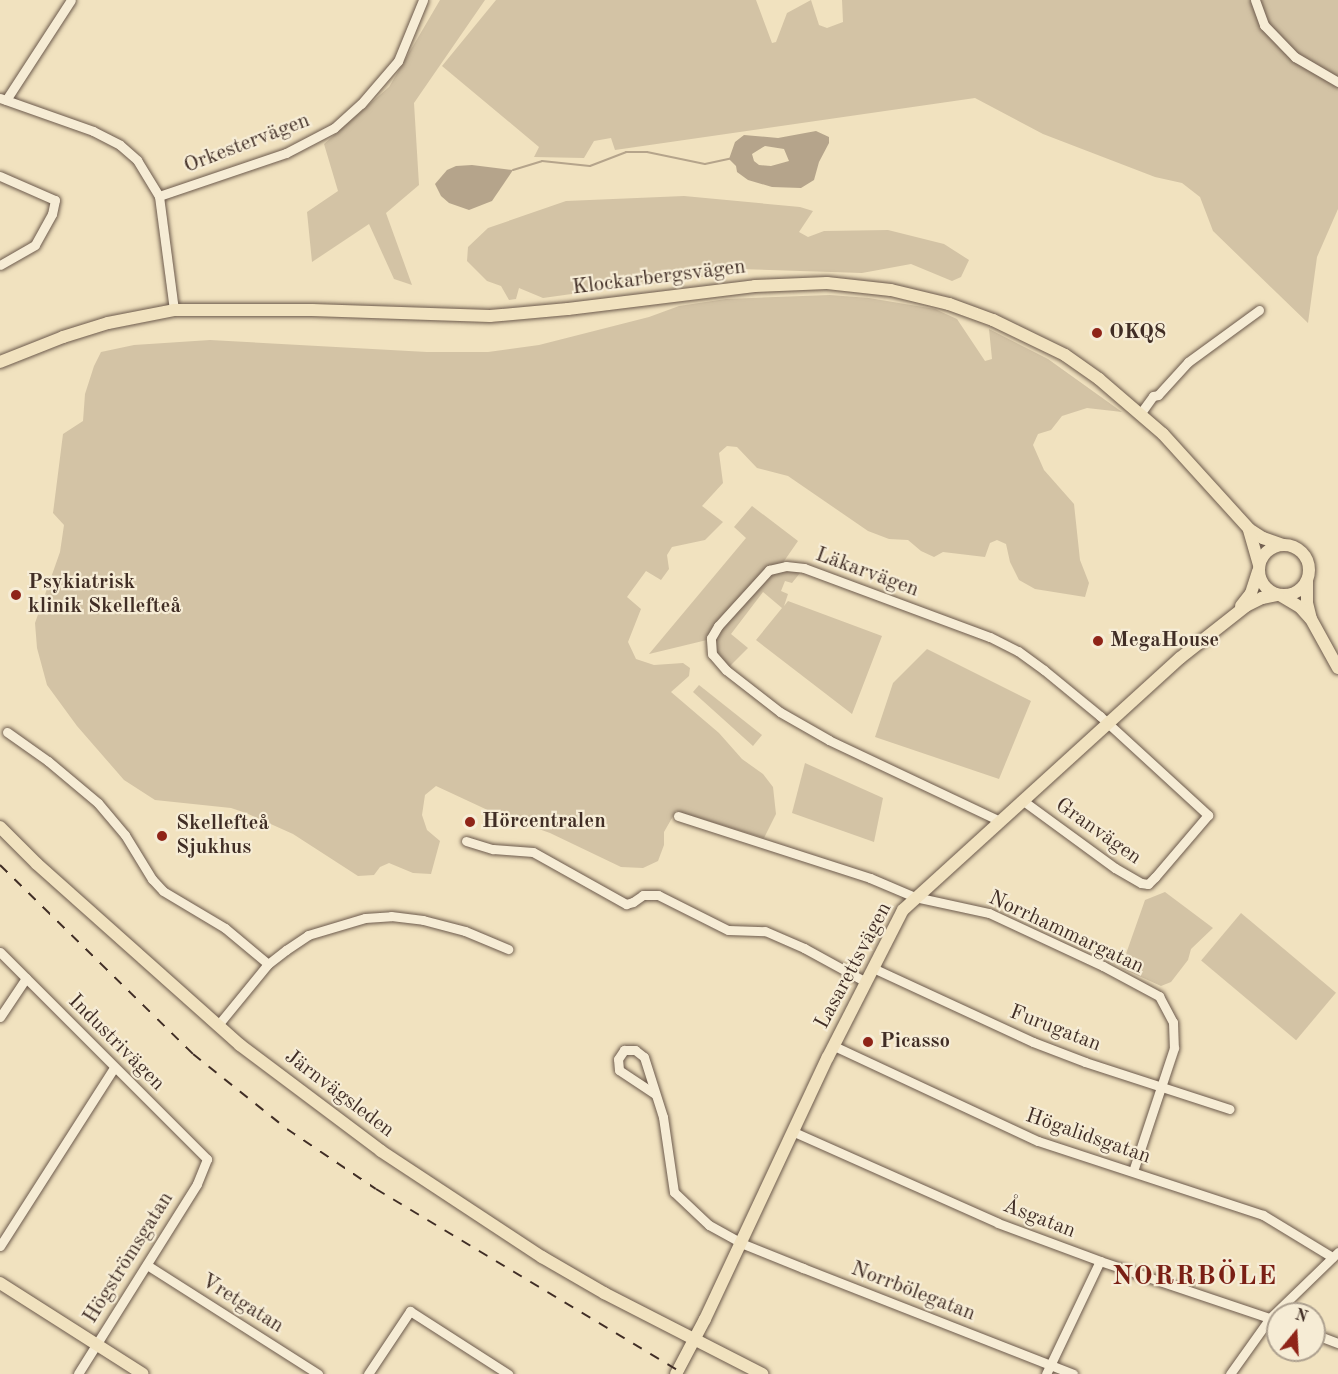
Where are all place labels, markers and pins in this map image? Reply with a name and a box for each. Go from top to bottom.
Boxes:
place label: OKQ8 [1109,320,1166,346]
marker: OKQ8 [1090,326,1104,340]
place label: Psykiatrisk klinik Skellefteå [28,570,181,620]
marker: Psykiatrisk klinik Skellefteå [9,588,23,602]
place label: MegaHouse [1110,628,1219,654]
marker: MegaHouse [1091,634,1105,648]
place label: Hörcentralen [482,809,606,835]
place label: Skellefteå Sjukhus [176,811,269,861]
marker: Hörcentralen [463,815,477,829]
marker: Skellefteå Sjukhus [153,827,171,845]
place label: Picasso [880,1029,950,1055]
marker: Picasso [861,1035,875,1049]

